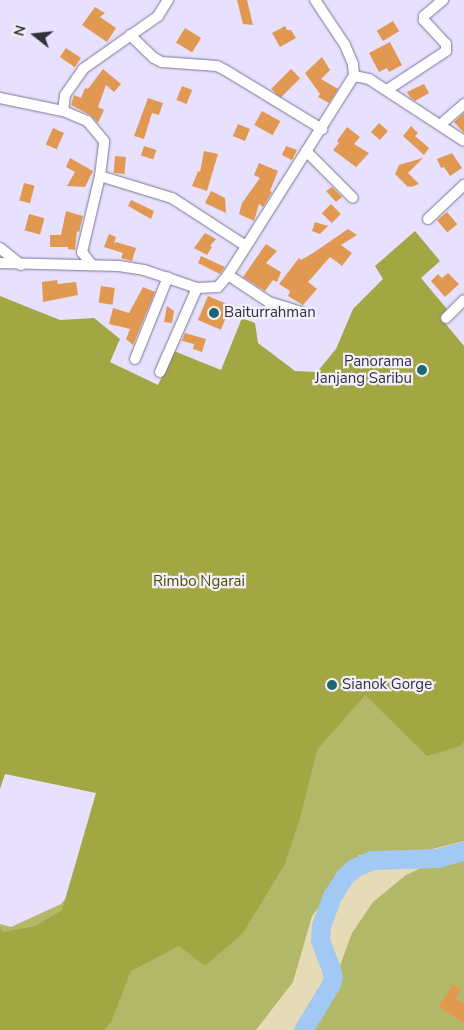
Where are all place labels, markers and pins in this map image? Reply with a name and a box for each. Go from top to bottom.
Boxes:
place label: Baiturrahman [224,304,316,322]
marker: Baiturrahman [208,307,220,319]
place label: Panorama Janjang Saribu [315,352,412,387]
marker: Panorama Janjang Saribu [416,364,428,376]
place label: Sianok Gorge [342,676,432,694]
marker: Sianok Gorge [326,679,338,691]

